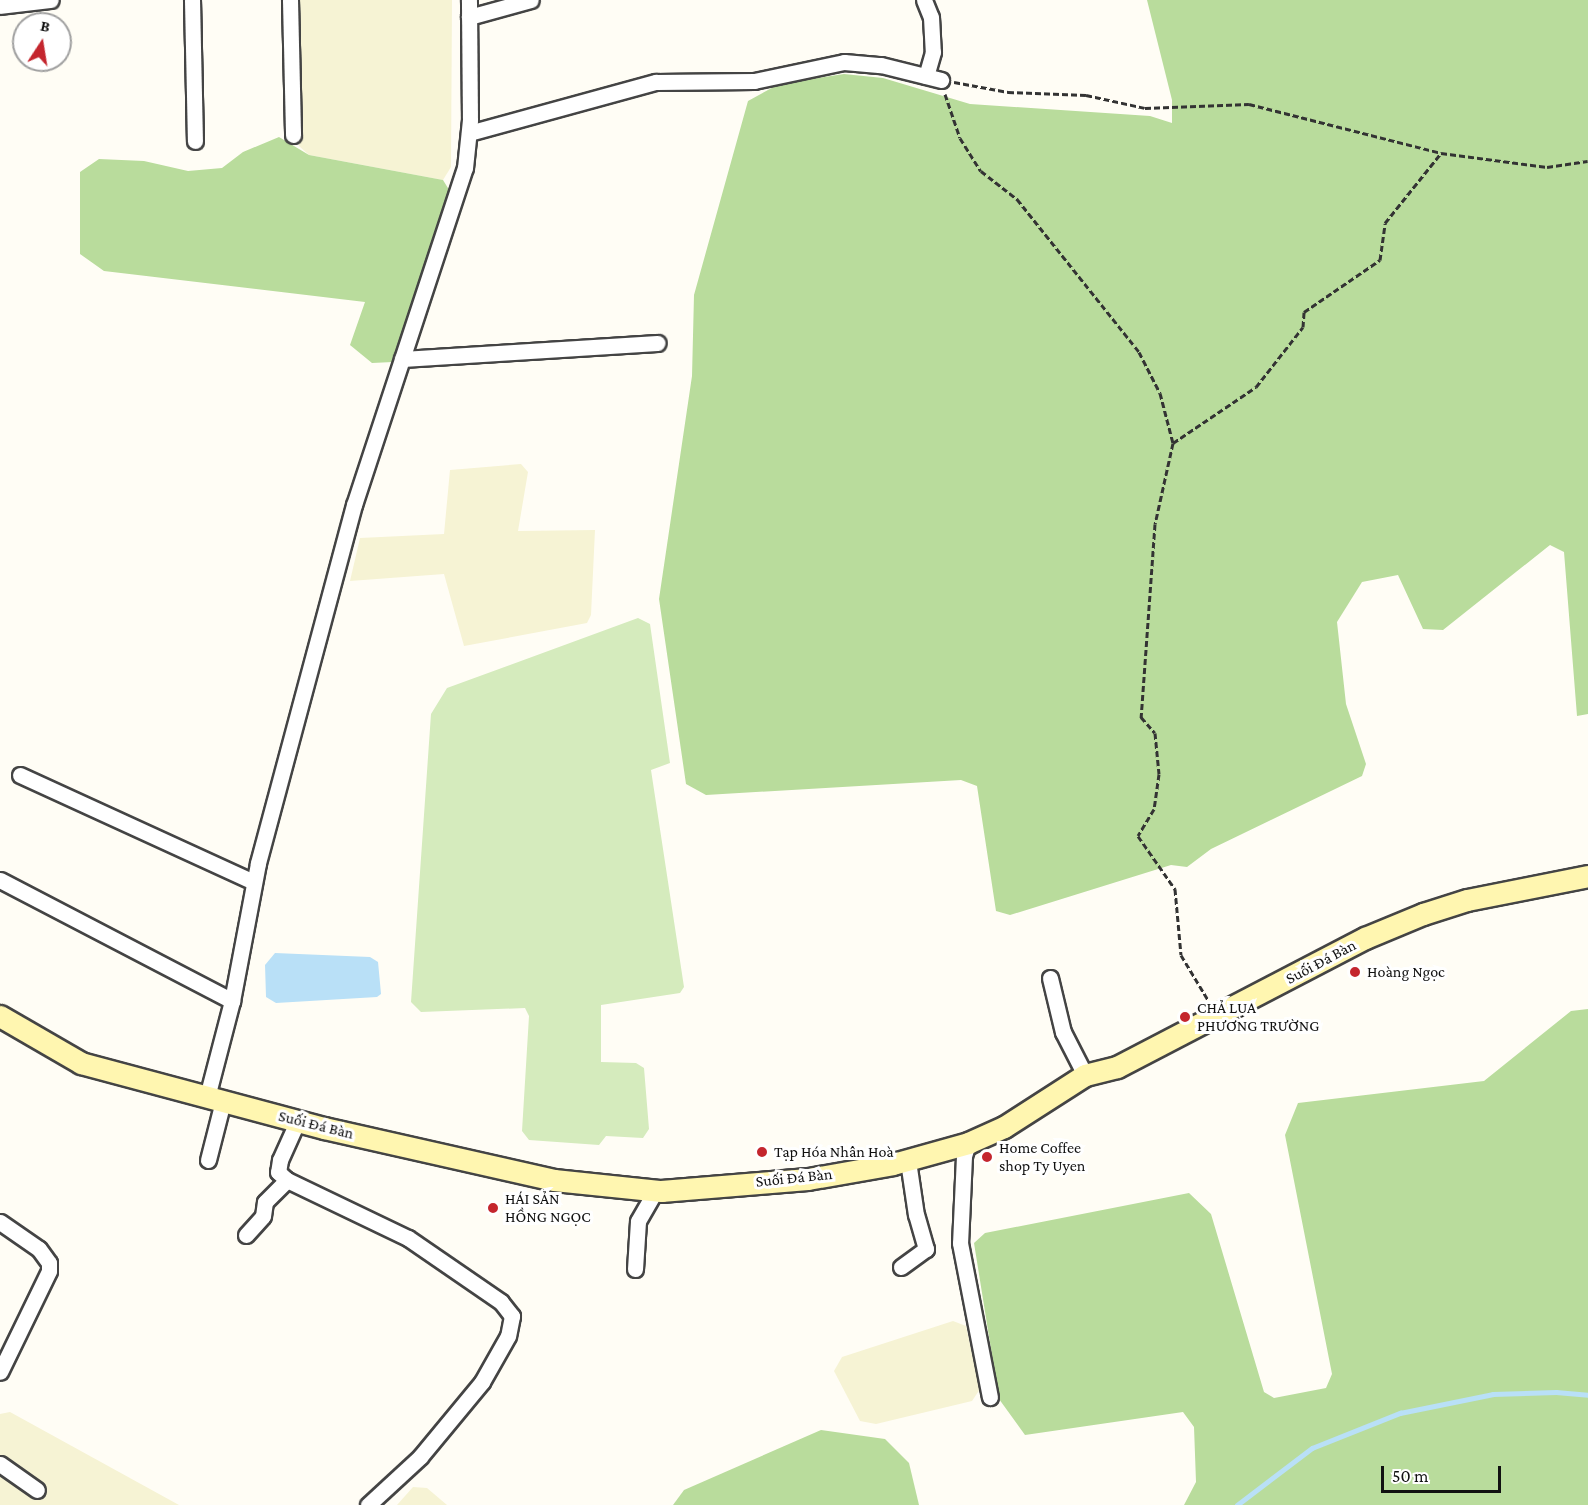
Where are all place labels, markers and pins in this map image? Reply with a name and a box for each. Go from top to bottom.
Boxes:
place label: Hoàng Ngọc [1367,962,1445,982]
marker: Hoàng Ngọc [1348,965,1362,979]
place label: CHẢ LỤA PHƯƠNG TRƯỜNG [1197,998,1319,1036]
marker: CHẢ LỤA PHƯƠNG TRƯỜNG [1178,1010,1192,1024]
place label: Home Coffee shop Ty Uyen [999,1138,1085,1176]
place label: Tạp Hóa Nhân Hoà [774,1142,894,1162]
marker: Tạp Hóa Nhân Hoà [755,1145,769,1159]
marker: Home Coffee shop Ty Uyen [980,1150,994,1164]
place label: HÁI SẢN HỒNG NGỌC [505,1189,591,1227]
marker: HÁI SẢN HỒNG NGỌC [486,1201,500,1215]

